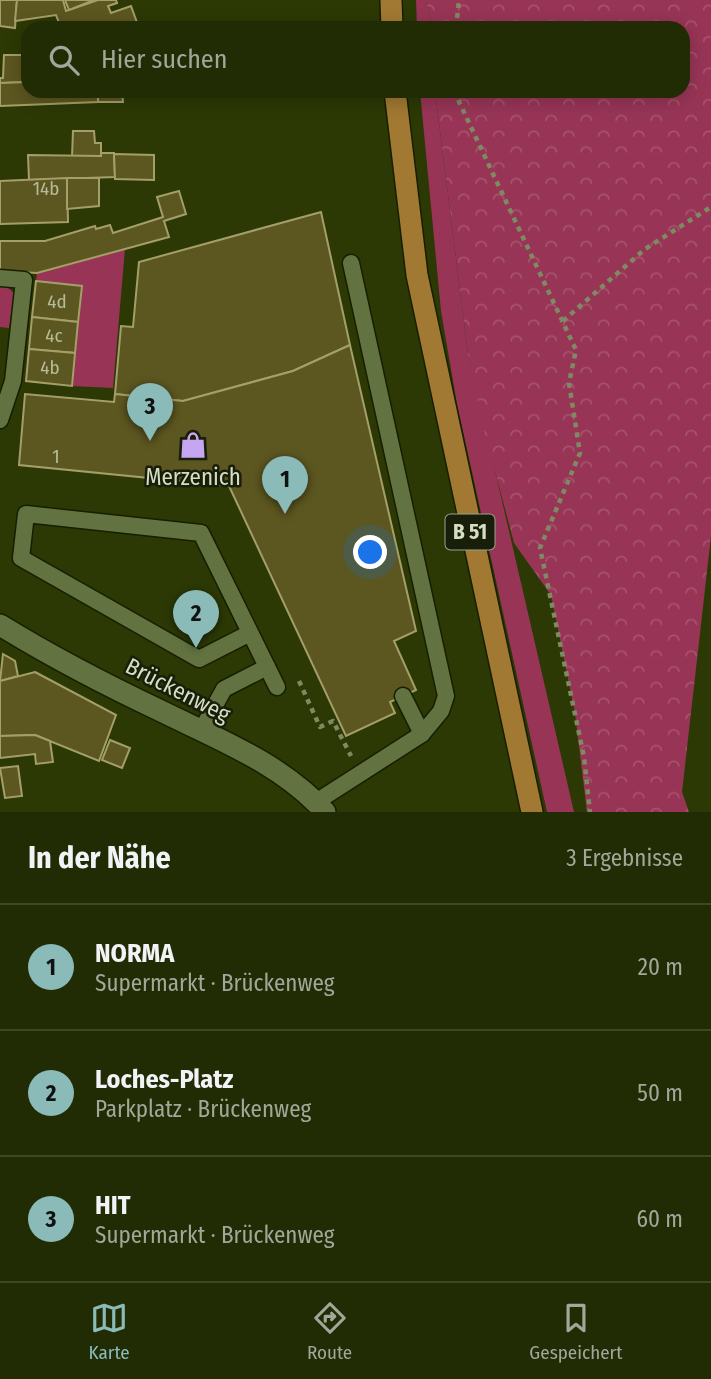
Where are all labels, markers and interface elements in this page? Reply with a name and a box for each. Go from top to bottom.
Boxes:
search box [21,21,690,98]
icon: search [45,41,83,79]
text: Hier suchen [101,44,227,75]
house number: 14b [33,177,59,200]
house number: 4d [47,290,67,313]
house number: 4c [45,324,63,347]
house number: 4b [40,356,60,379]
pin: 3 [127,383,173,441]
shop icon: Merzenich [178,430,208,460]
house number: 1 [52,445,60,468]
pin: 1 [262,456,308,514]
place label: Merzenich [145,463,241,491]
road number: B 51 [446,514,494,550]
your location [353,535,387,569]
pin: 2 [173,590,219,648]
street label: Brückenweg [121,652,235,728]
text: In der Nähe [28,840,171,876]
text: 3 Ergebnisse [566,844,683,872]
text: NORMA [95,938,174,969]
text: 1 [46,953,56,981]
text: 20 m [638,953,683,981]
text: Supermarkt · Brückenweg [95,969,335,997]
text: Loches-Platz [95,1064,233,1095]
text: 2 [46,1079,56,1107]
text: 50 m [637,1079,683,1107]
text: Parkplatz · Brückenweg [95,1095,311,1123]
text: HIT [95,1190,130,1221]
text: 3 [46,1205,56,1233]
text: 60 m [637,1205,683,1233]
text: Supermarkt · Brückenweg [95,1221,335,1249]
tab: Karte [89,1299,130,1364]
tab: Route [307,1299,352,1364]
tab: Gespeichert [529,1299,622,1364]

